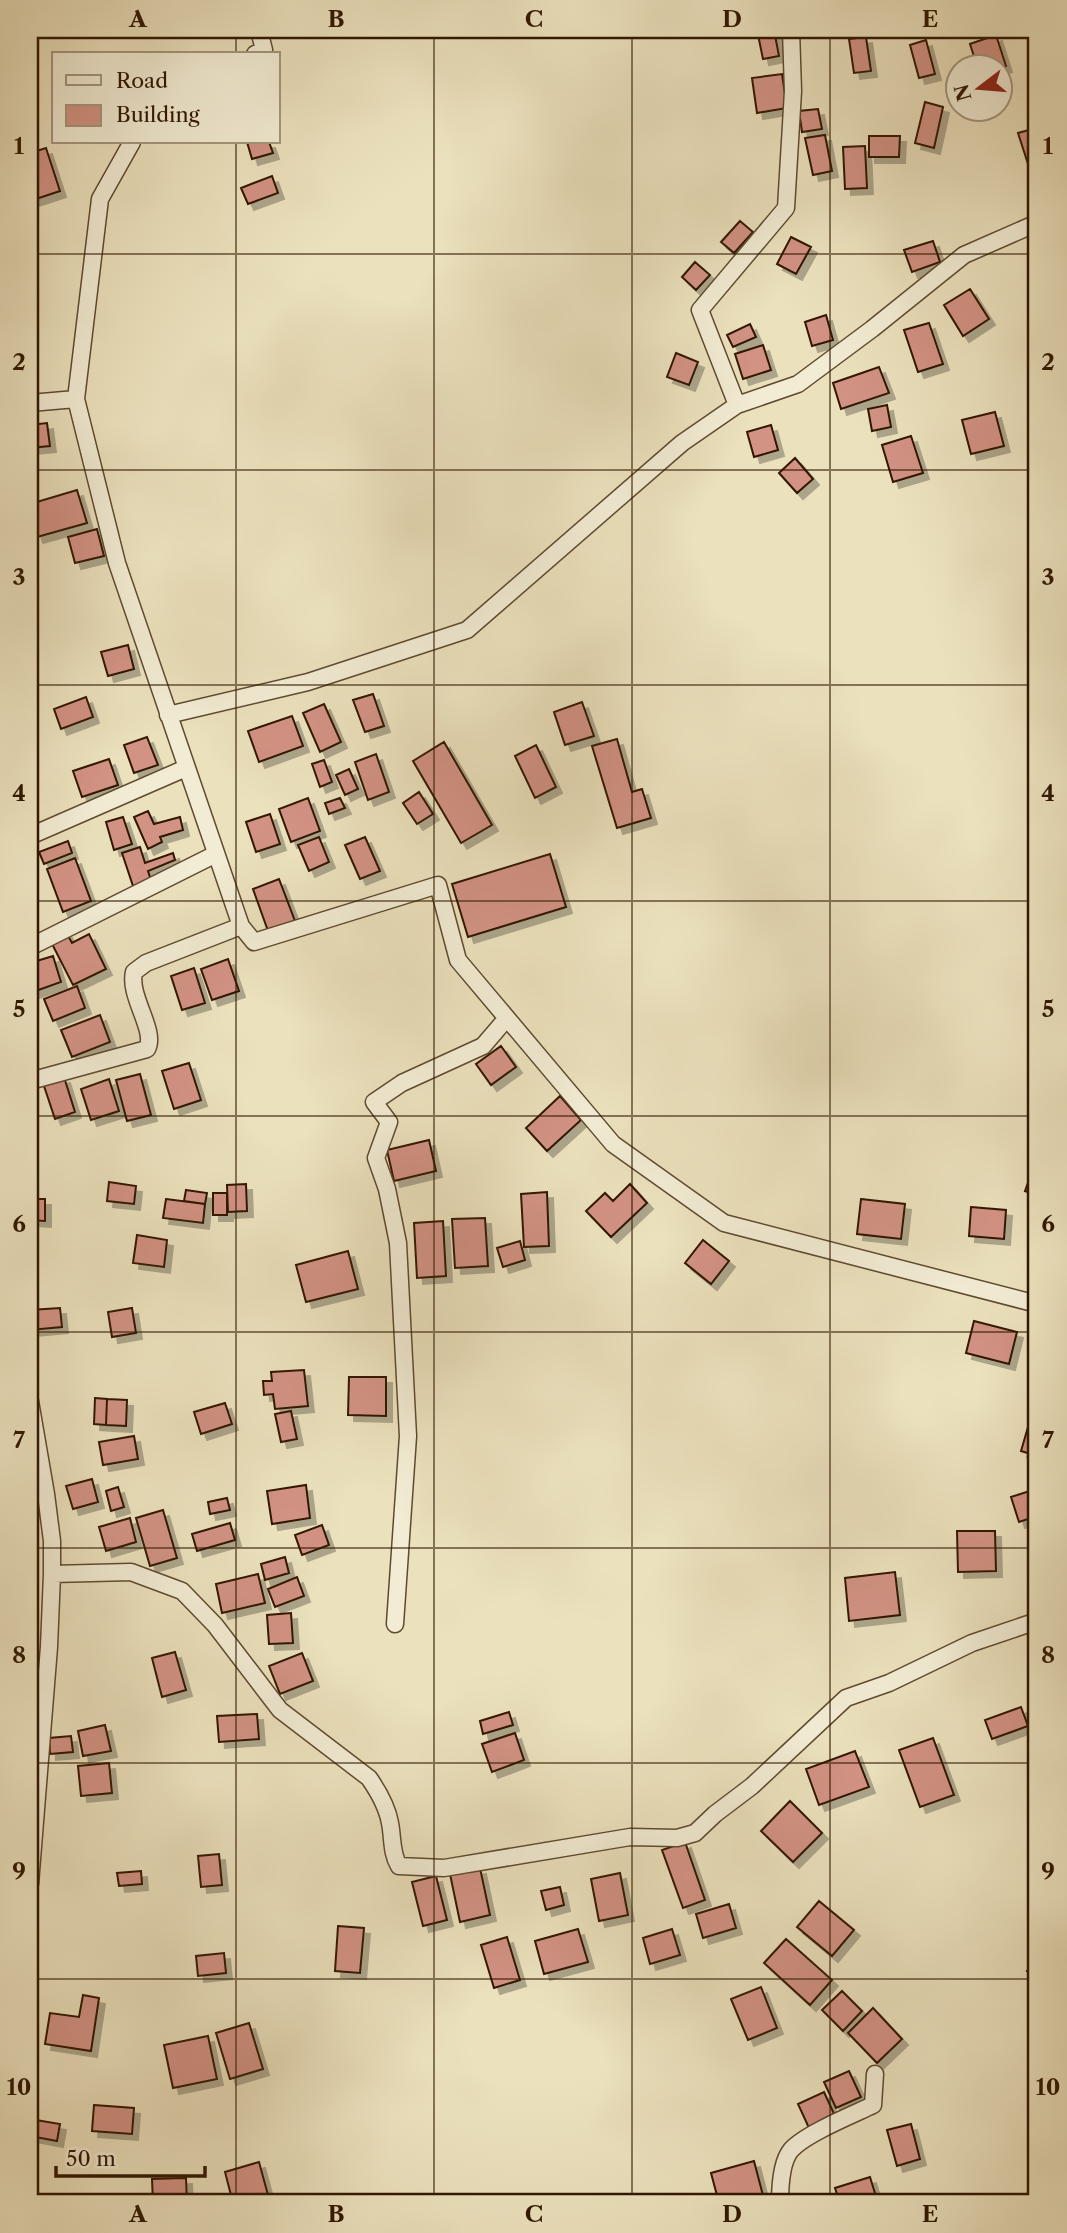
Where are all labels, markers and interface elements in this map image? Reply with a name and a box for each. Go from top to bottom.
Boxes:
text: A [128,5,148,33]
text: B [327,5,345,33]
text: C [525,5,543,33]
text: D [722,5,742,33]
text: E [922,5,938,33]
legend [52,52,280,144]
north arrow [944,52,1014,122]
text: Road [116,68,168,93]
text: N [950,81,976,104]
text: Building [116,102,201,127]
text: 1 [14,132,25,160]
text: 1 [1043,132,1054,160]
text: 2 [12,348,26,376]
text: 2 [1041,348,1055,376]
text: 3 [13,563,26,591]
text: 3 [1042,563,1055,591]
text: 4 [12,779,26,807]
text: 4 [1041,779,1055,807]
text: 5 [13,995,25,1023]
text: 5 [1042,995,1054,1023]
text: 6 [12,1210,26,1238]
text: 6 [1041,1210,1055,1238]
text: 7 [13,1426,25,1454]
text: 7 [1042,1426,1054,1454]
text: 8 [12,1641,26,1669]
text: 8 [1041,1641,1055,1669]
text: 9 [12,1857,26,1885]
text: 9 [1041,1857,1055,1885]
text: 10 [7,2073,31,2101]
text: 10 [1036,2073,1060,2101]
scale bar [56,2135,205,2179]
text: 50 m [66,2146,116,2171]
text: A [128,2200,148,2228]
text: B [327,2200,345,2228]
text: C [525,2200,543,2228]
text: D [722,2200,742,2228]
text: E [922,2200,938,2228]

